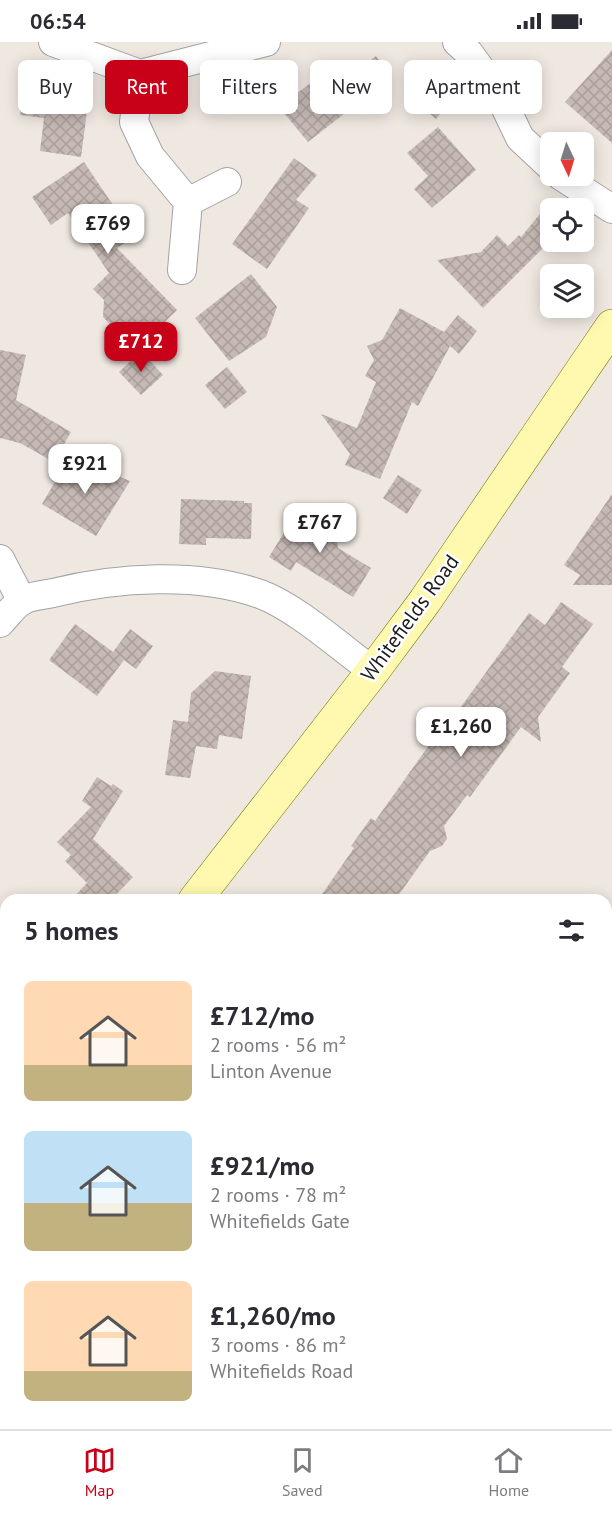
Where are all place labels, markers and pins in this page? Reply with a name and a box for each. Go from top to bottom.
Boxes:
pin: £769 [72,204,144,255]
pin: £712 [105,322,177,373]
pin: £921 [49,444,121,495]
pin: £767 [284,503,356,554]
pin: £1,260 [412,707,510,758]

